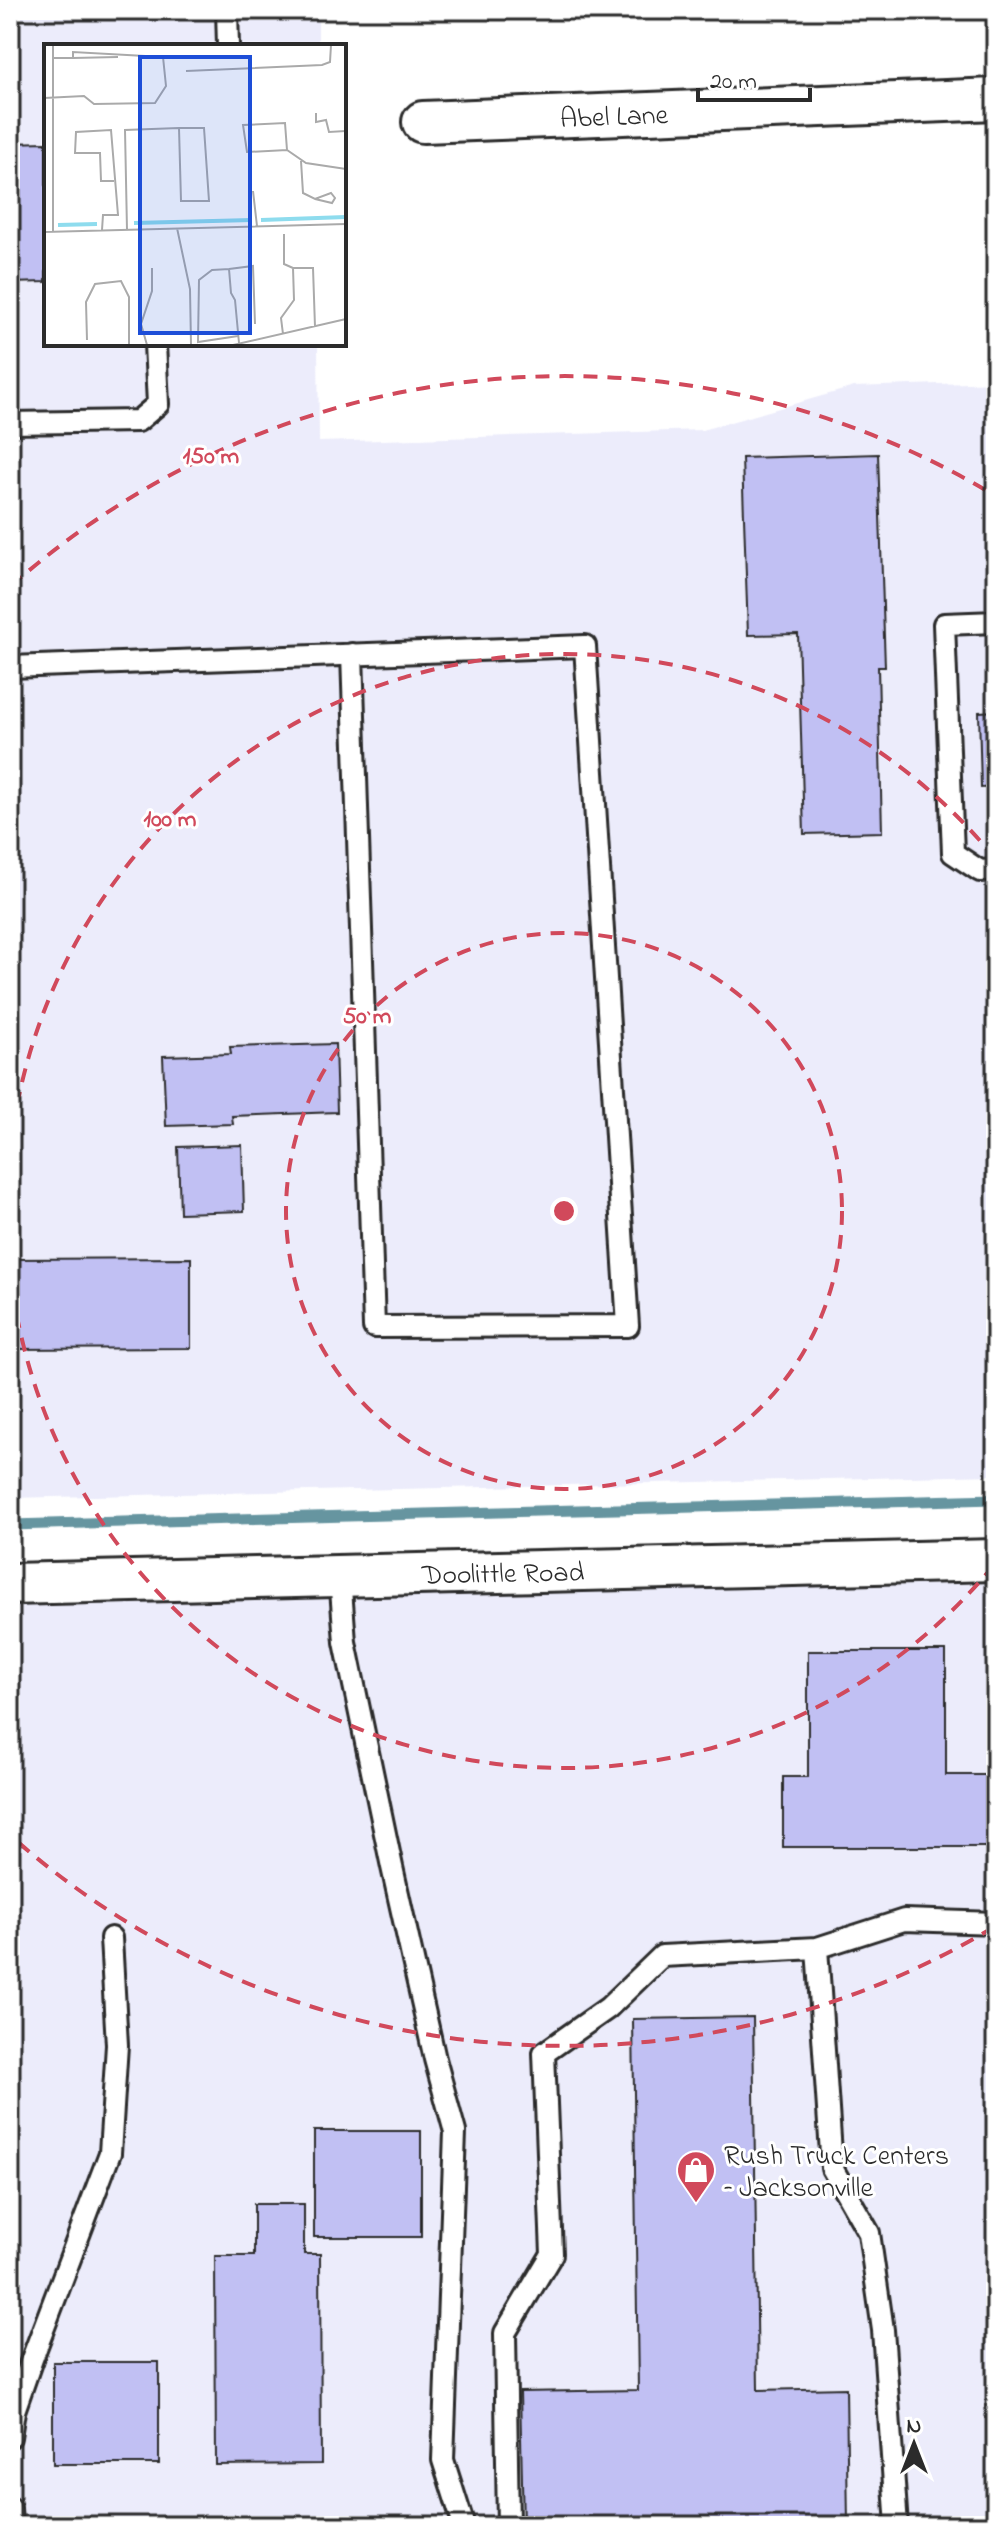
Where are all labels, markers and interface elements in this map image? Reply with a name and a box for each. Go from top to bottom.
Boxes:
inset map [44,44,346,346]
scale bar [698,52,810,102]
text: 20 m [710,65,757,100]
street label: Abel Lane [559,96,669,141]
text: 150 m [183,440,240,475]
text: 100 m [144,803,197,838]
text: 50 m [343,1000,392,1035]
centre of rings [550,1197,578,1225]
street label: Doolittle Road [420,1554,585,1597]
place label: Rush Truck Centers – Jacksonville [724,2137,949,2210]
shop icon: Rush Truck Centers – Jacksonville [675,2149,717,2204]
north arrow [874,2404,954,2484]
text: N [907,2411,921,2443]

